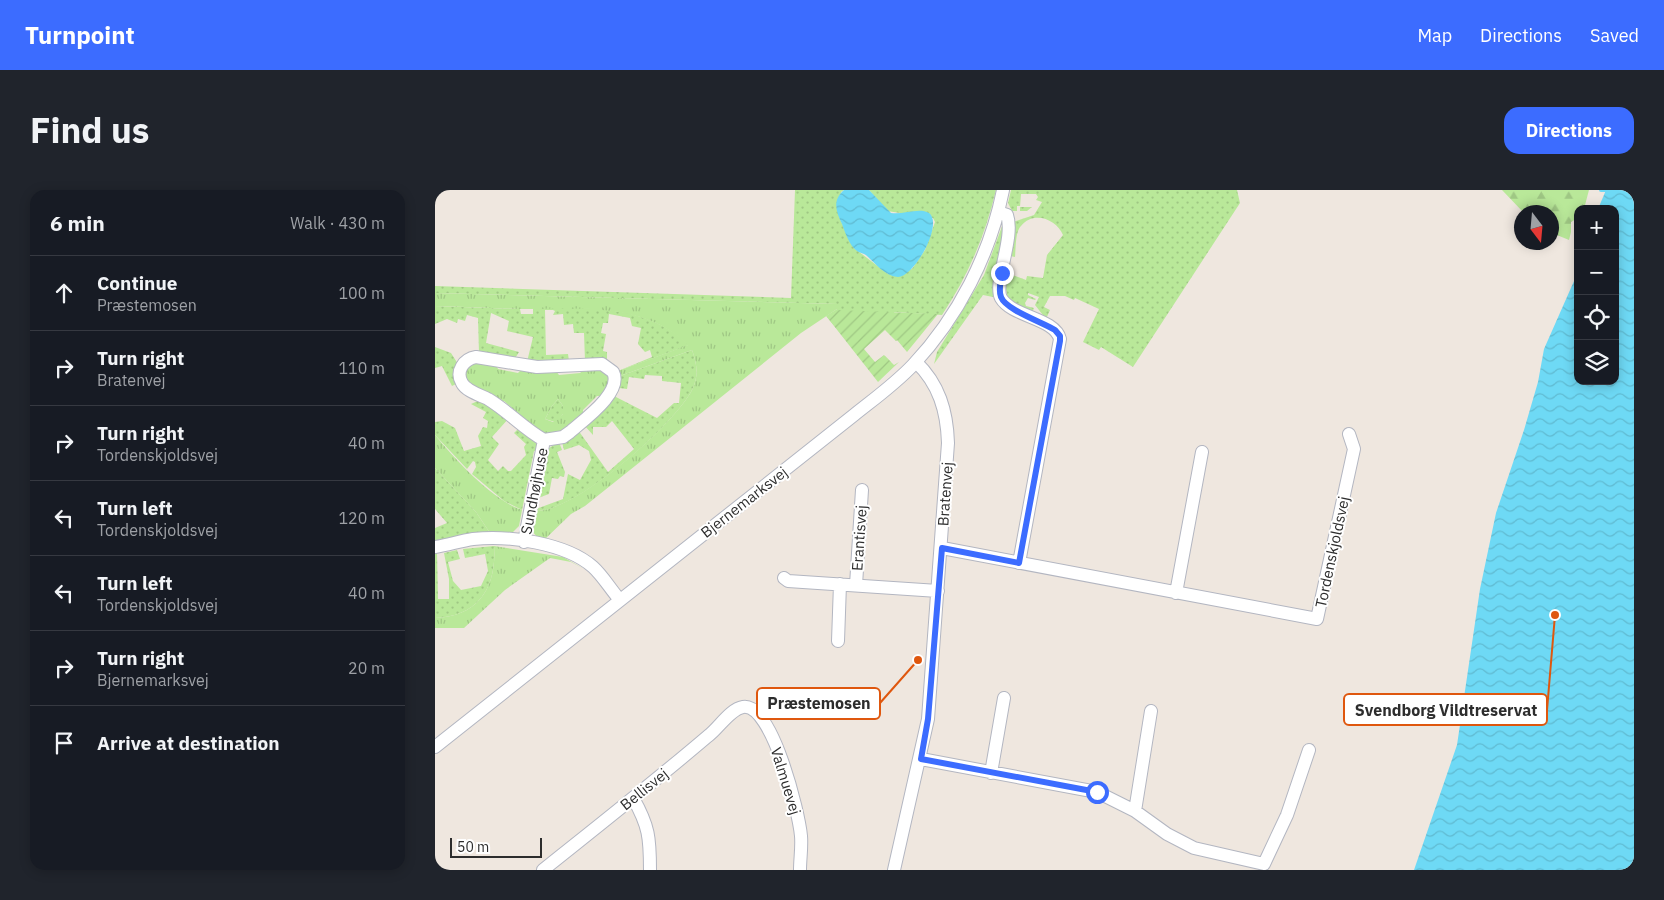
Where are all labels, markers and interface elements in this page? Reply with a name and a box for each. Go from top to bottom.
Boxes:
text: Turnpoint [25,19,135,51]
text: Map [1417,24,1452,47]
text: Directions [1480,24,1562,47]
text: Saved [1590,24,1639,47]
text: Find us [30,107,149,153]
button: Directions [1504,107,1634,154]
north arrow [1514,205,1559,250]
map controls [1574,205,1619,385]
button: + [1574,205,1619,250]
text: 6 min [50,209,105,237]
text: Walk · 430 m [290,213,385,233]
button: − [1574,250,1619,295]
route end [991,262,1014,285]
text: Continue [97,271,177,295]
icon: ahead [50,279,78,307]
text: 100 m [338,283,385,303]
text: Præstemosen [97,295,197,315]
button: locate [1574,295,1619,340]
button: layers [1574,340,1619,385]
text: Turn right [97,346,184,370]
icon: right [50,354,78,382]
text: 110 m [338,358,385,378]
text: Bratenvej [97,370,166,390]
text: Turn right [97,421,184,445]
icon: right [50,429,78,457]
text: 40 m [348,433,385,453]
text: Tordenskjoldsvej [97,445,218,465]
street label: Sundhøjhuse [516,446,552,536]
street label: Bratenvej [933,461,957,527]
street label: Bjernemarksvej [697,462,791,542]
street label: Tordenskjoldsvej [1311,495,1353,609]
text: Turn left [97,496,173,520]
icon: left [50,504,78,532]
street label: Erantisvej [847,504,871,572]
text: 120 m [338,508,385,528]
text: Tordenskjoldsvej [97,520,218,540]
text: Turn left [97,571,173,595]
icon: left [50,579,78,607]
text: 40 m [348,583,385,603]
text: Tordenskjoldsvej [97,595,218,615]
text: Turn right [97,646,184,670]
icon: right [50,654,78,682]
text: 20 m [348,658,385,678]
text: Bjernemarksvej [97,670,209,690]
callout: Præstemosen [757,688,880,719]
text: Præstemosen [767,693,871,713]
callout: Svendborg Vildtreservat [1344,694,1547,725]
text: Svendborg Vildtreservat [1355,700,1537,720]
icon: arrive [50,729,78,757]
text: Arrive at destination [97,731,280,755]
street label: Valmuevej [767,745,805,817]
street label: Bellisvej [616,764,672,814]
route start [1086,781,1109,804]
scale bar [450,835,543,858]
text: 50 m [457,838,489,856]

